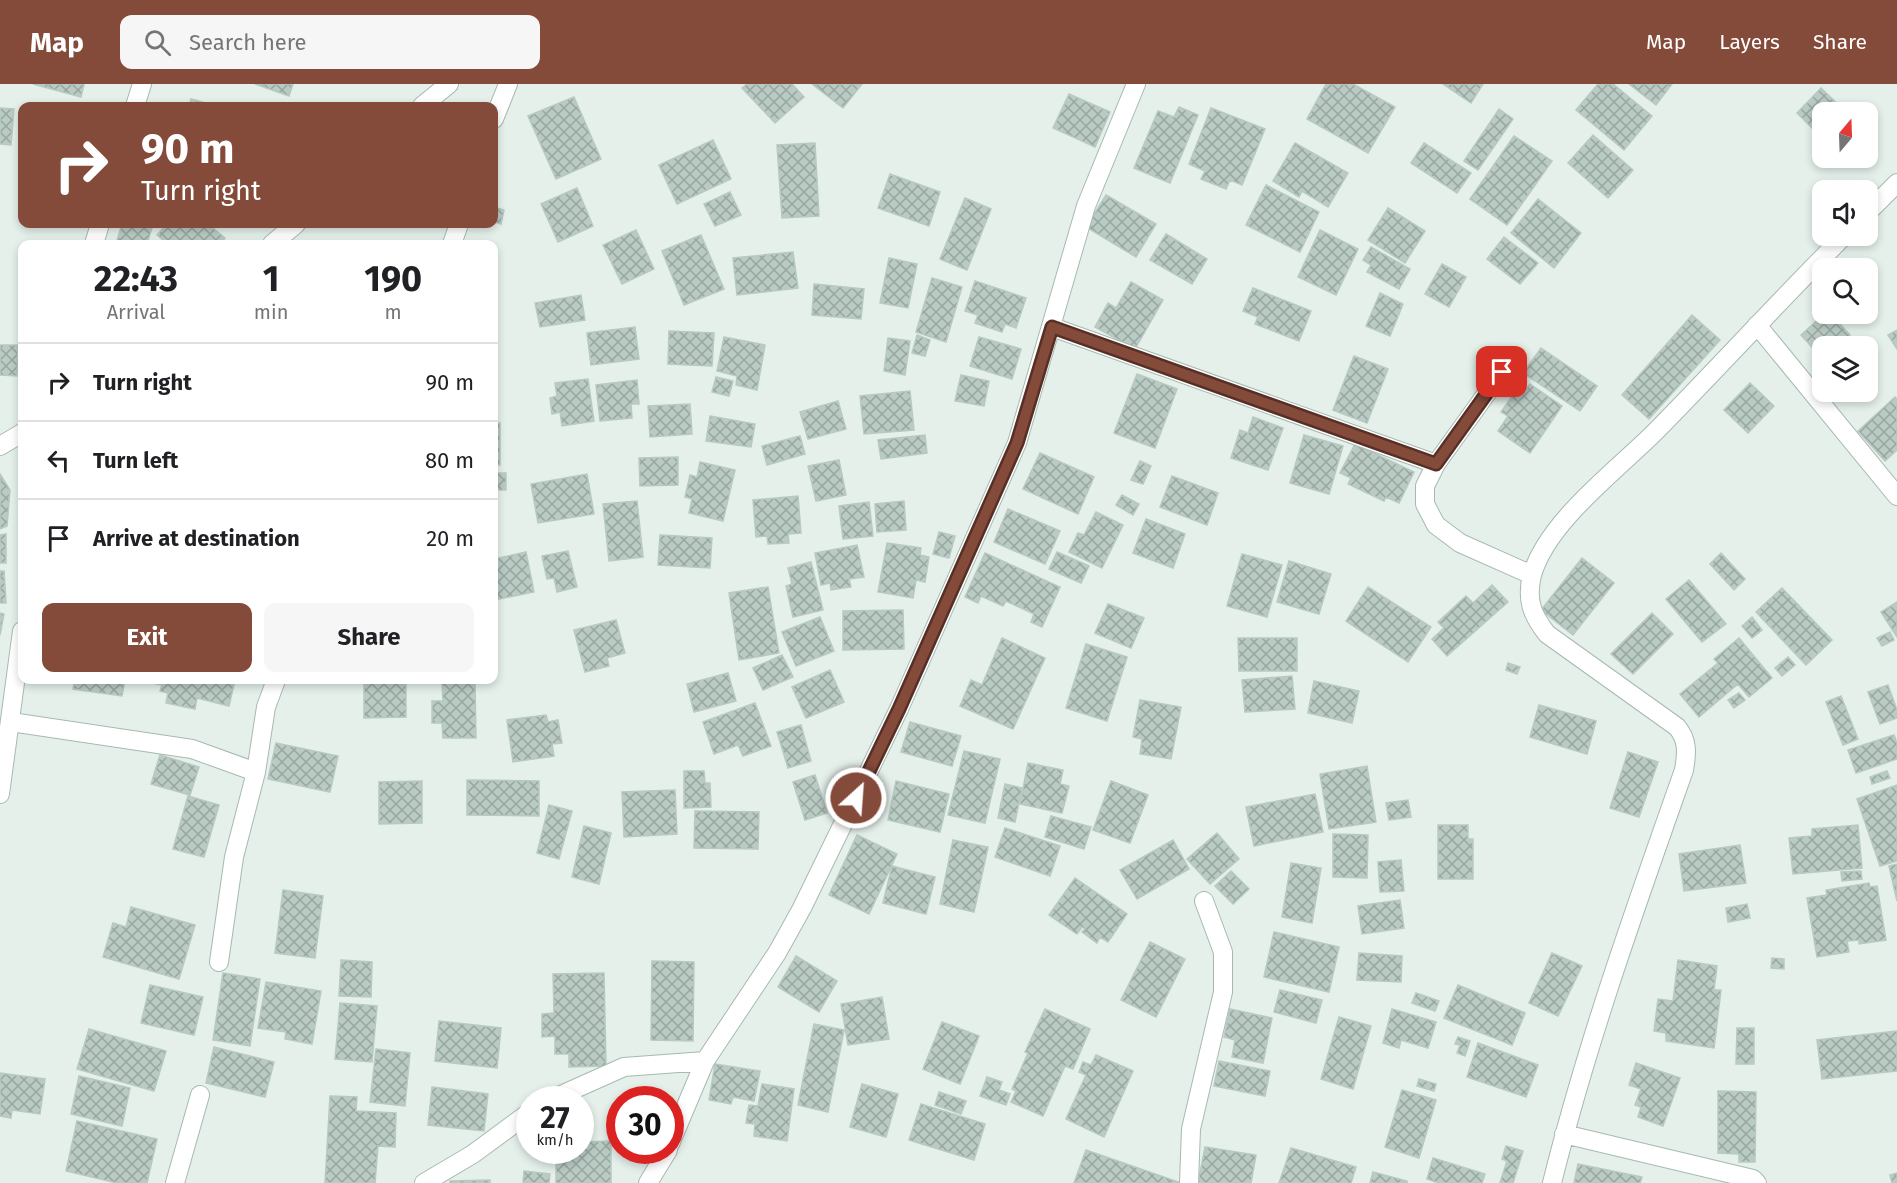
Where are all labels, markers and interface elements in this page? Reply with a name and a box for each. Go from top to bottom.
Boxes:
search box [120,15,540,69]
text: Map [30,26,84,59]
icon: search [141,26,174,59]
text: Search here [189,29,307,56]
text: Map [1646,29,1686,55]
text: Layers [1719,29,1780,55]
text: Share [1813,29,1867,55]
north arrow [1812,102,1878,168]
map controls [1812,102,1878,402]
text: 90 m [141,124,235,174]
icon: right [42,126,120,204]
text: Turn right [141,175,261,207]
button: sound [1812,180,1878,246]
text: 22:43 [94,257,178,301]
text: 1 [263,257,279,301]
text: 190 [364,257,422,301]
button: search [1812,258,1878,324]
text: Arrival [107,300,165,324]
text: min [254,300,288,324]
text: m [385,300,402,324]
button: layers [1812,336,1878,402]
pin [1476,346,1527,397]
icon: arrive [1485,355,1518,388]
icon: right [42,366,75,399]
text: Turn right [93,369,192,396]
text: 90 m [425,369,474,396]
icon: left [42,444,75,477]
text: Turn left [93,447,178,474]
text: 80 m [425,447,474,474]
icon: arrive [42,522,75,555]
text: Arrive at destination [93,525,300,552]
text: 20 m [426,525,474,552]
button: Exit [42,603,252,672]
button: Share [264,603,474,672]
position arrow [824,766,888,830]
speed limit sign: 30 [606,1086,684,1164]
text: 27 [540,1100,570,1136]
text: km/h [536,1131,574,1149]

